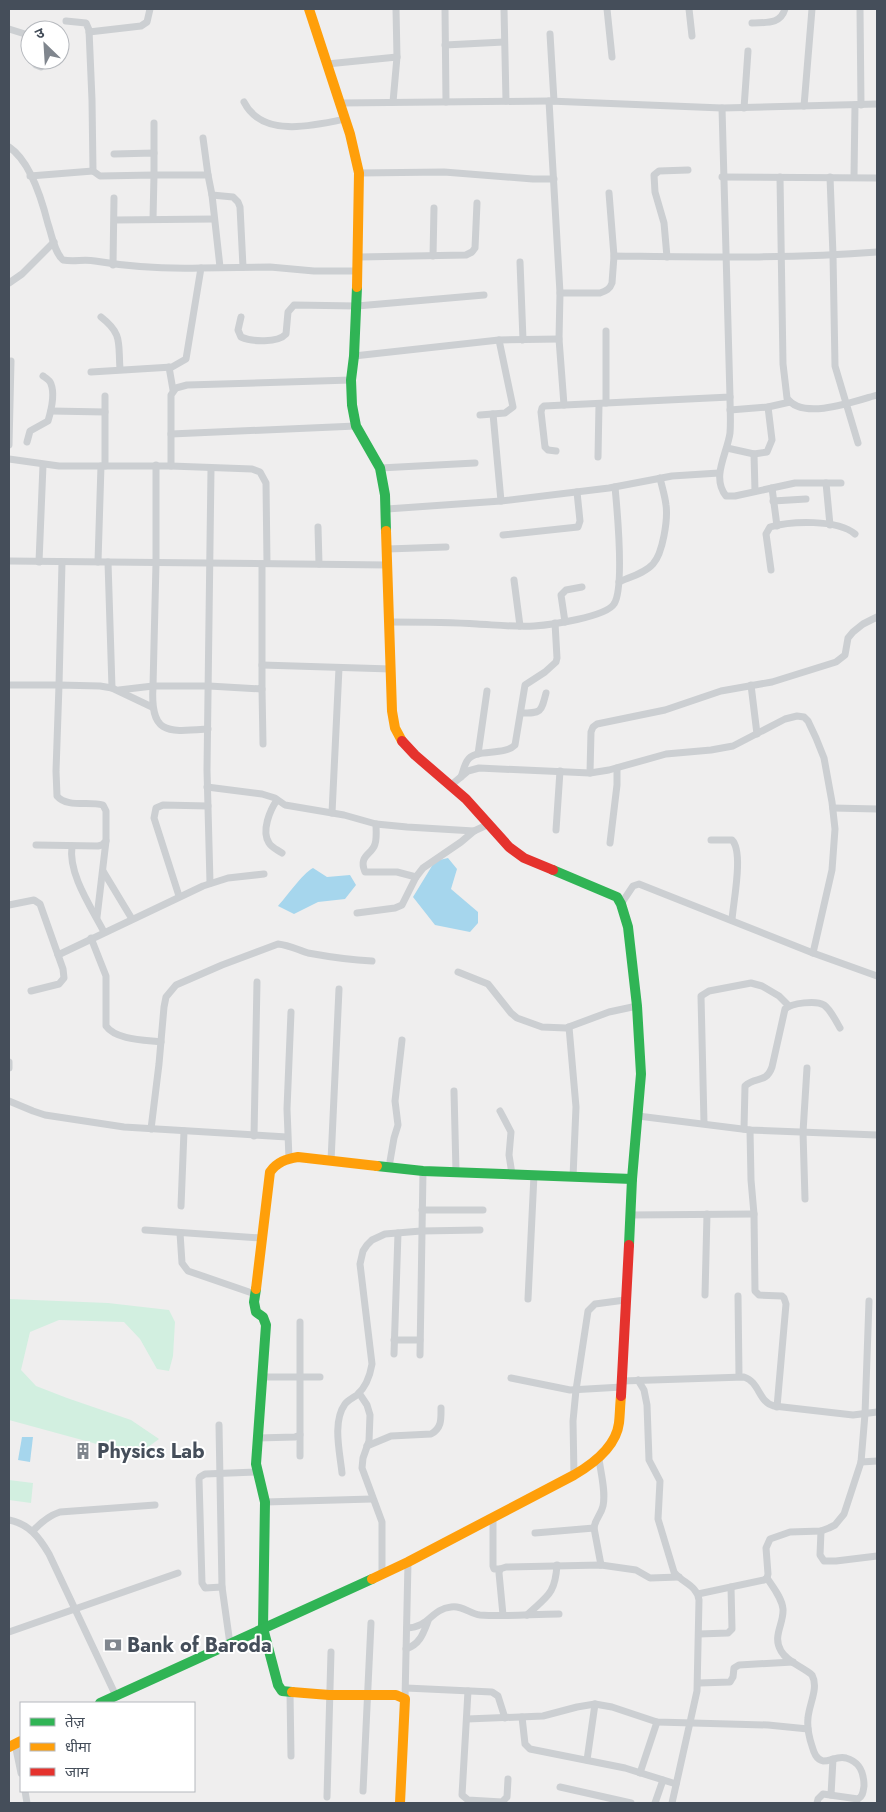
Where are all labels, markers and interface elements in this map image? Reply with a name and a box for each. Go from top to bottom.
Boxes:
north arrow [20,20,70,70]
text: उ [32,22,48,44]
place label: Physics Lab [97,1437,204,1466]
building icon: Physics Lab [73,1441,93,1461]
place label: Bank of Baroda [127,1631,272,1660]
bank icon: Bank of Baroda [103,1635,123,1655]
legend [20,1702,195,1792]
text: तेज़ [65,1711,86,1733]
text: धीमा [65,1736,92,1758]
text: जाम [65,1761,90,1783]

